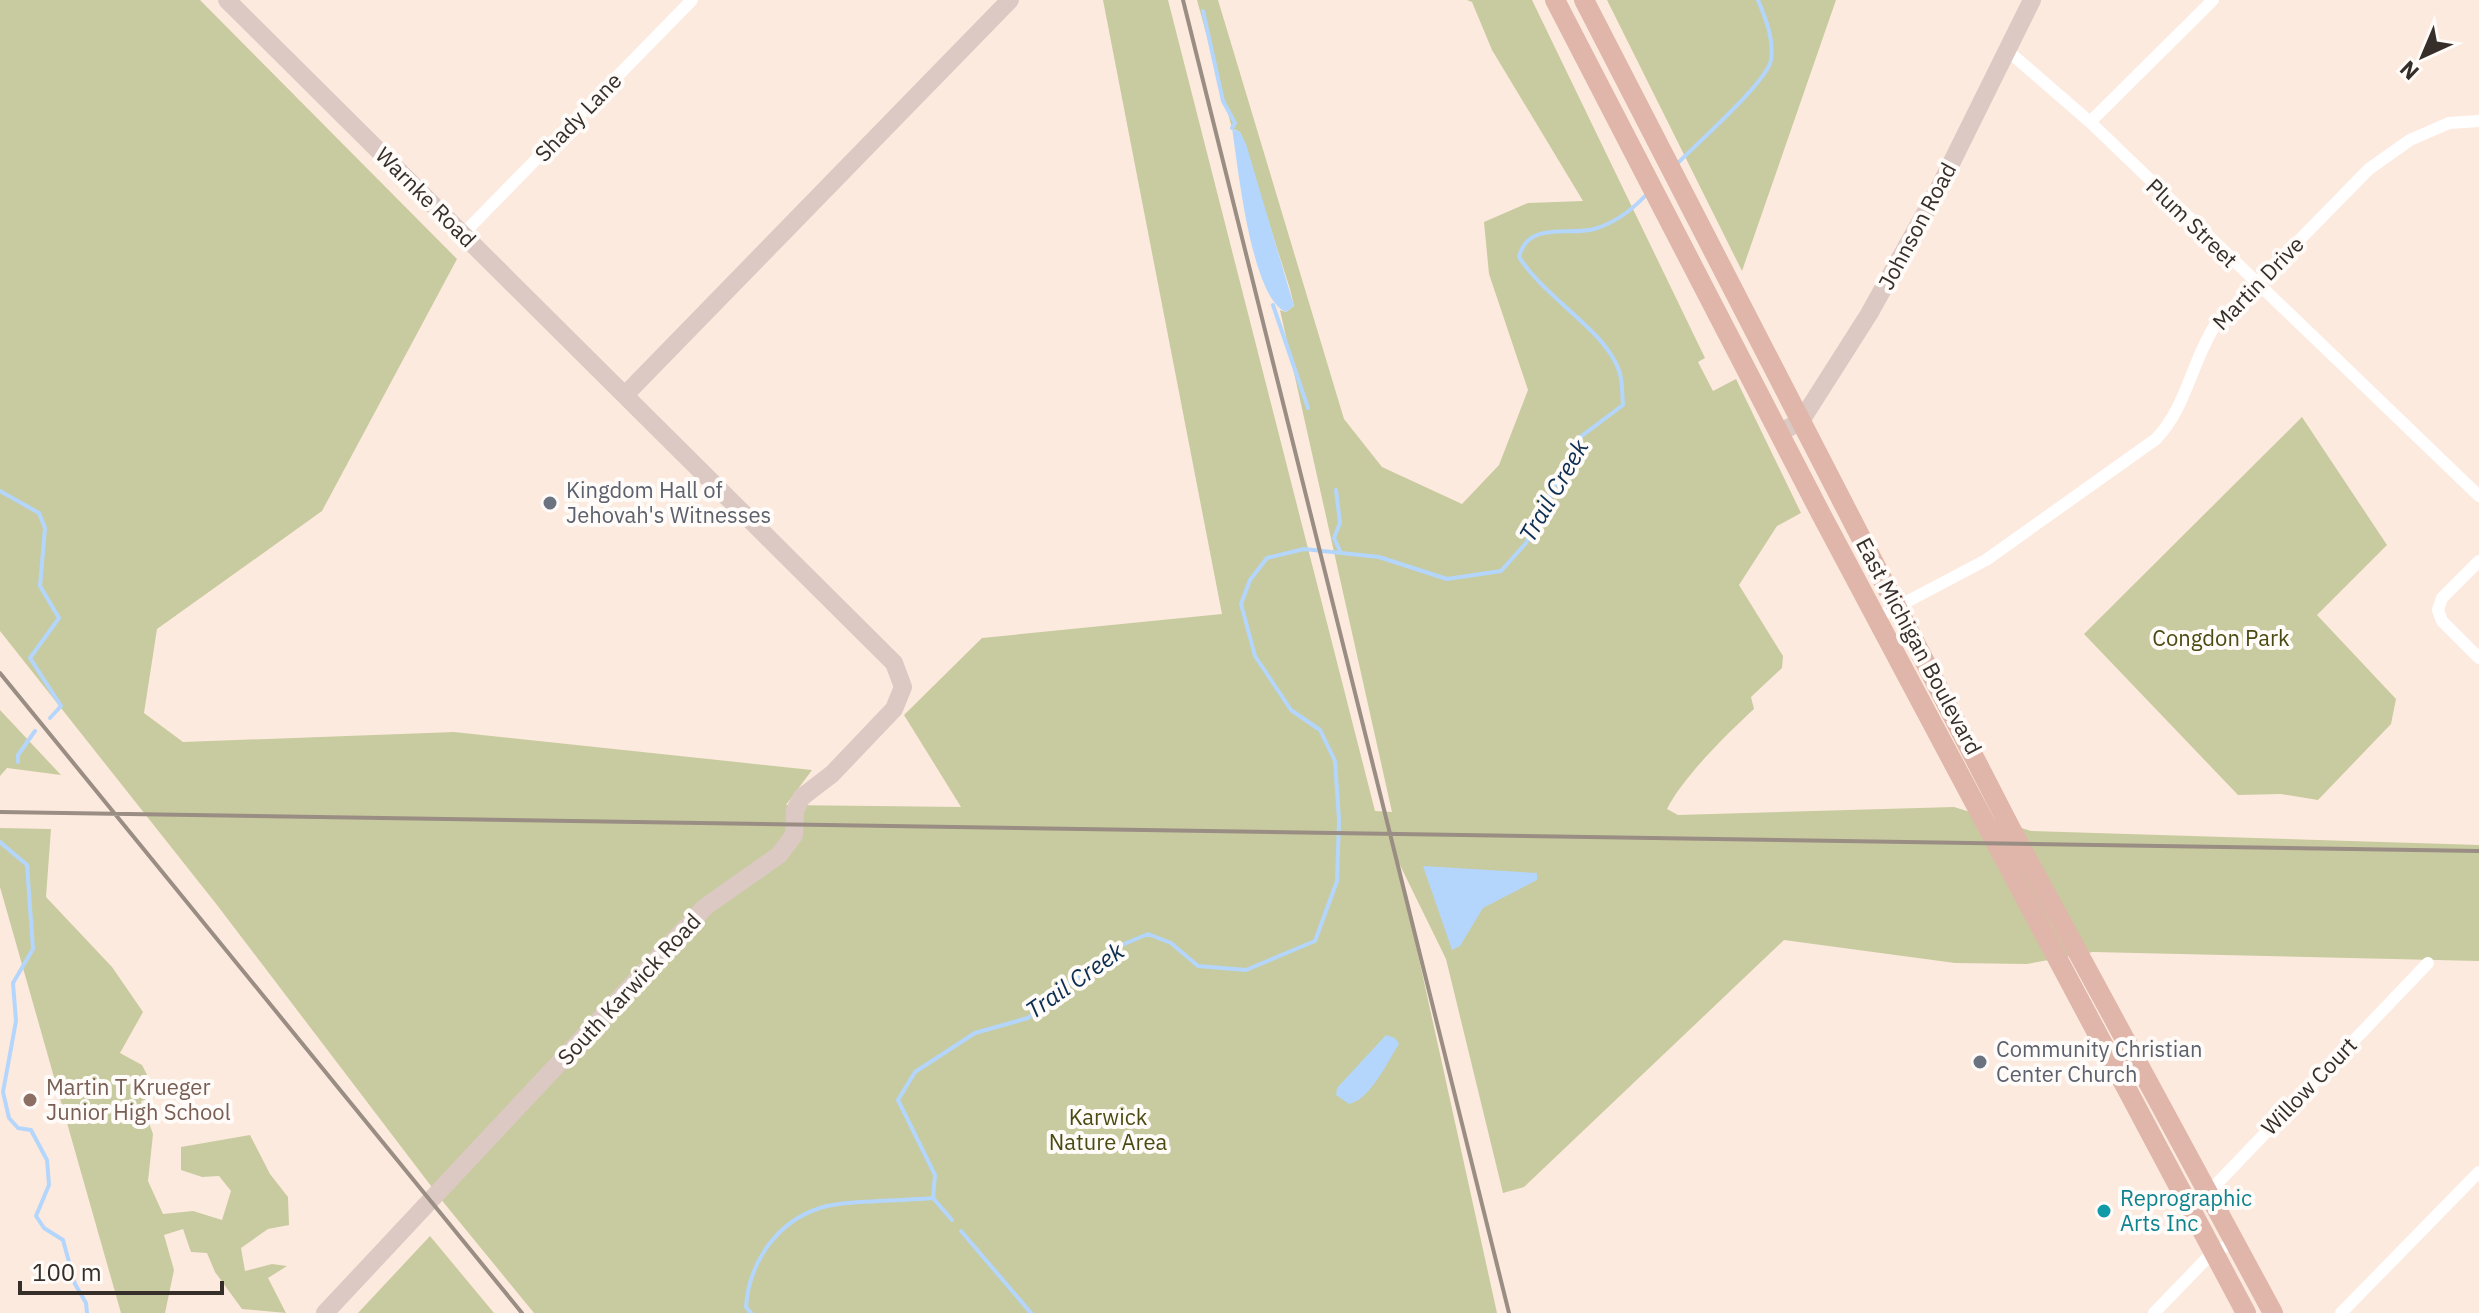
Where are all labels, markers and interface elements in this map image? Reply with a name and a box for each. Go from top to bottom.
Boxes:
north arrow [2383,16,2463,96]
text: N [2393,55,2425,87]
street label: Shady Lane [528,66,627,167]
street label: Warnke Road [370,140,483,253]
street label: Johnson Road [1871,157,1962,294]
street label: Plum Street [2140,172,2244,274]
street label: Martin Drive [2206,230,2310,336]
water label: Trail Creek [1511,433,1596,548]
place label: Kingdom Hall of Jehovah's Witnesses [566,475,771,529]
marker: Kingdom Hall of Jehovah's Witnesses [541,494,559,512]
street label: East Michigan Boulevard [1850,532,1989,759]
park label: Congdon Park [2152,623,2290,652]
street label: South Karwick Road [551,907,707,1071]
water label: Trail Creek [1019,934,1130,1026]
street label: Willow Court [2255,1030,2363,1141]
place label: Community Christian Center Church [1996,1034,2203,1088]
marker: Community Christian Center Church [1971,1053,1989,1071]
place label: Martin T Krueger Junior High School [46,1072,231,1126]
marker: Martin T Krueger Junior High School [21,1091,39,1109]
park label: Karwick Nature Area [1049,1102,1168,1156]
place label: Reprographic Arts Inc [2120,1183,2252,1237]
marker: Reprographic Arts Inc [2095,1202,2113,1220]
scale bar [20,1245,222,1295]
text: 100 m [32,1256,102,1288]

